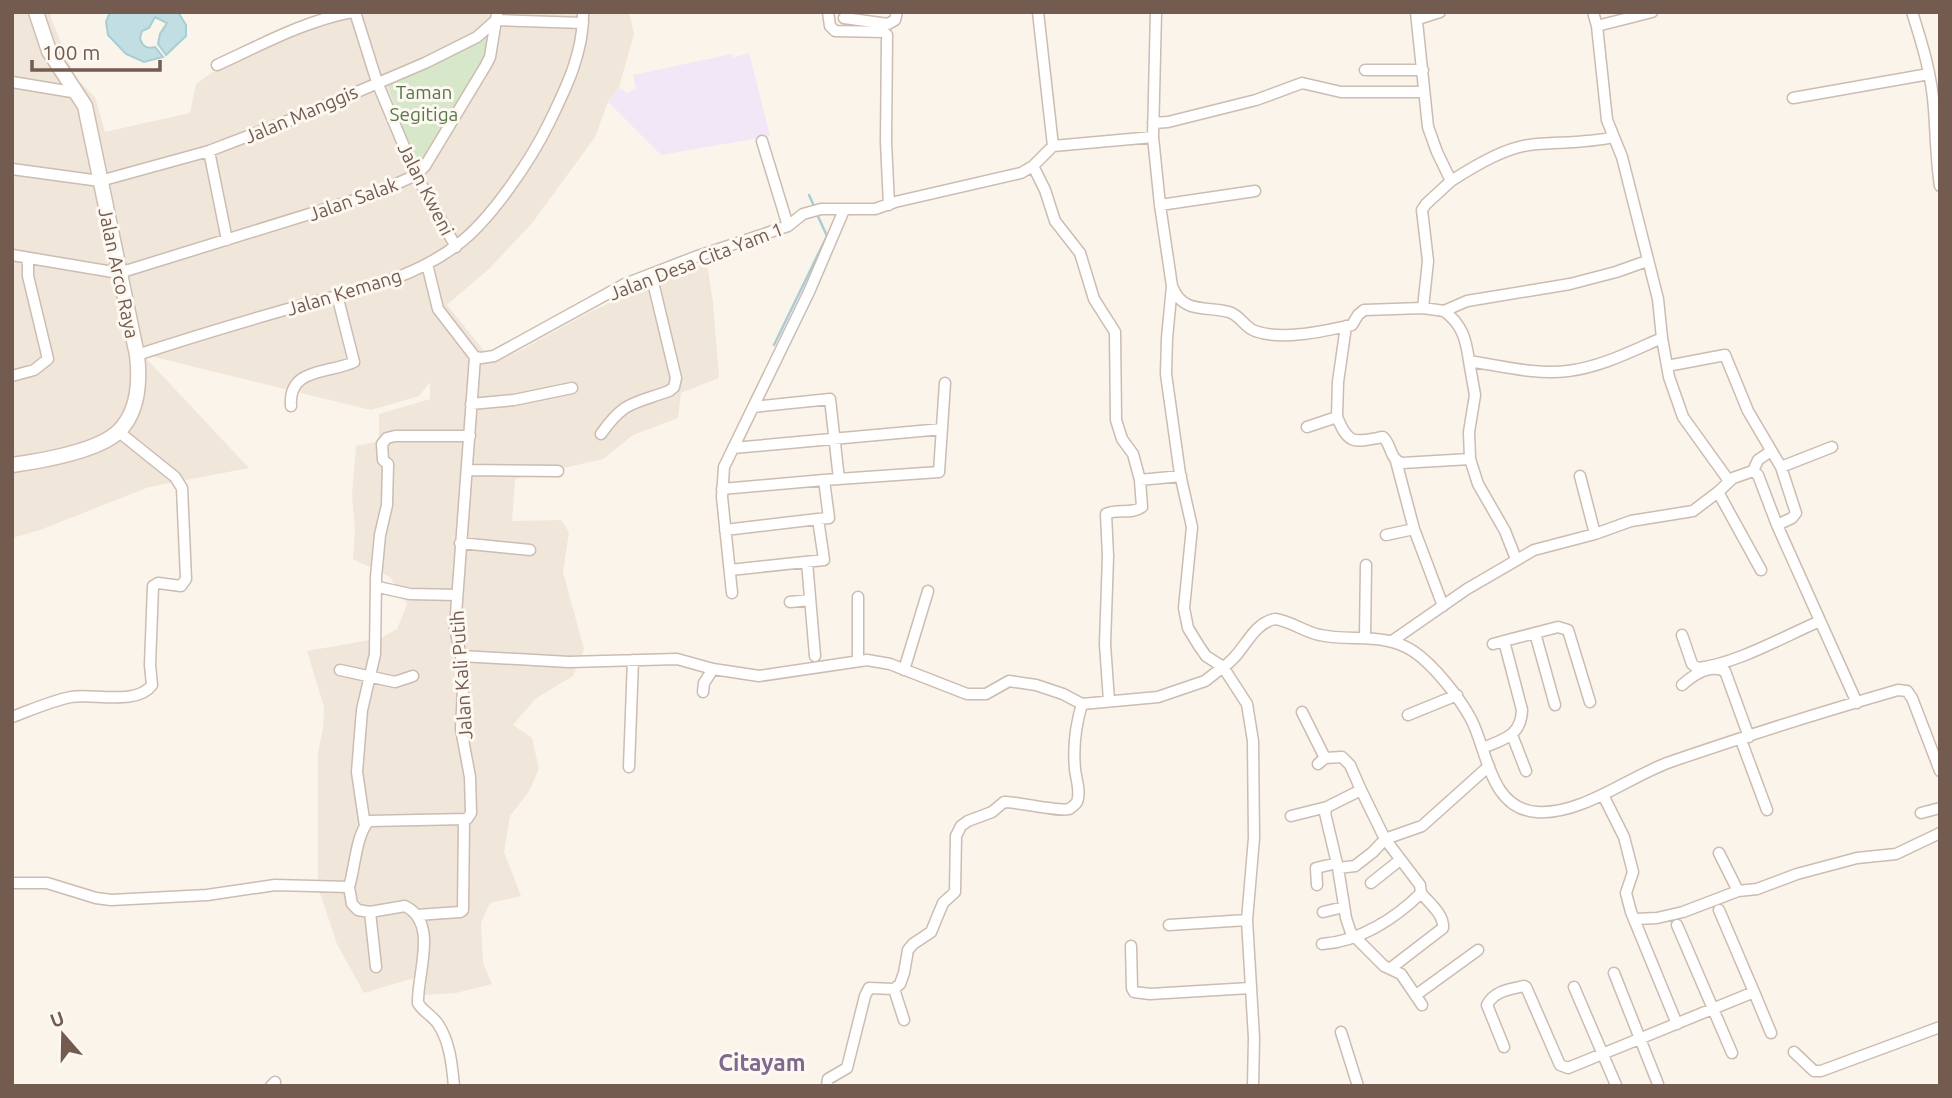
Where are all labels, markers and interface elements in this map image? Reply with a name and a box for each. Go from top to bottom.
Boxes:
scale bar [32,28,159,72]
text: 100 m [42,40,100,64]
street label: Jalan Manggis [241,80,361,148]
park label: Taman Segitiga [390,81,458,125]
street label: Jalan Kweni [393,139,459,239]
street label: Jalan Salak [305,173,401,225]
street label: Jalan Arco Raya [94,206,144,340]
street label: Jalan Desa Cita Yam 1 [606,218,786,304]
street label: Jalan Kemang [284,264,404,320]
street label: Jalan Kali Putih [446,610,476,740]
north arrow [28,1000,98,1070]
text: U [47,1006,67,1032]
district label: Citayam [718,1050,806,1075]

